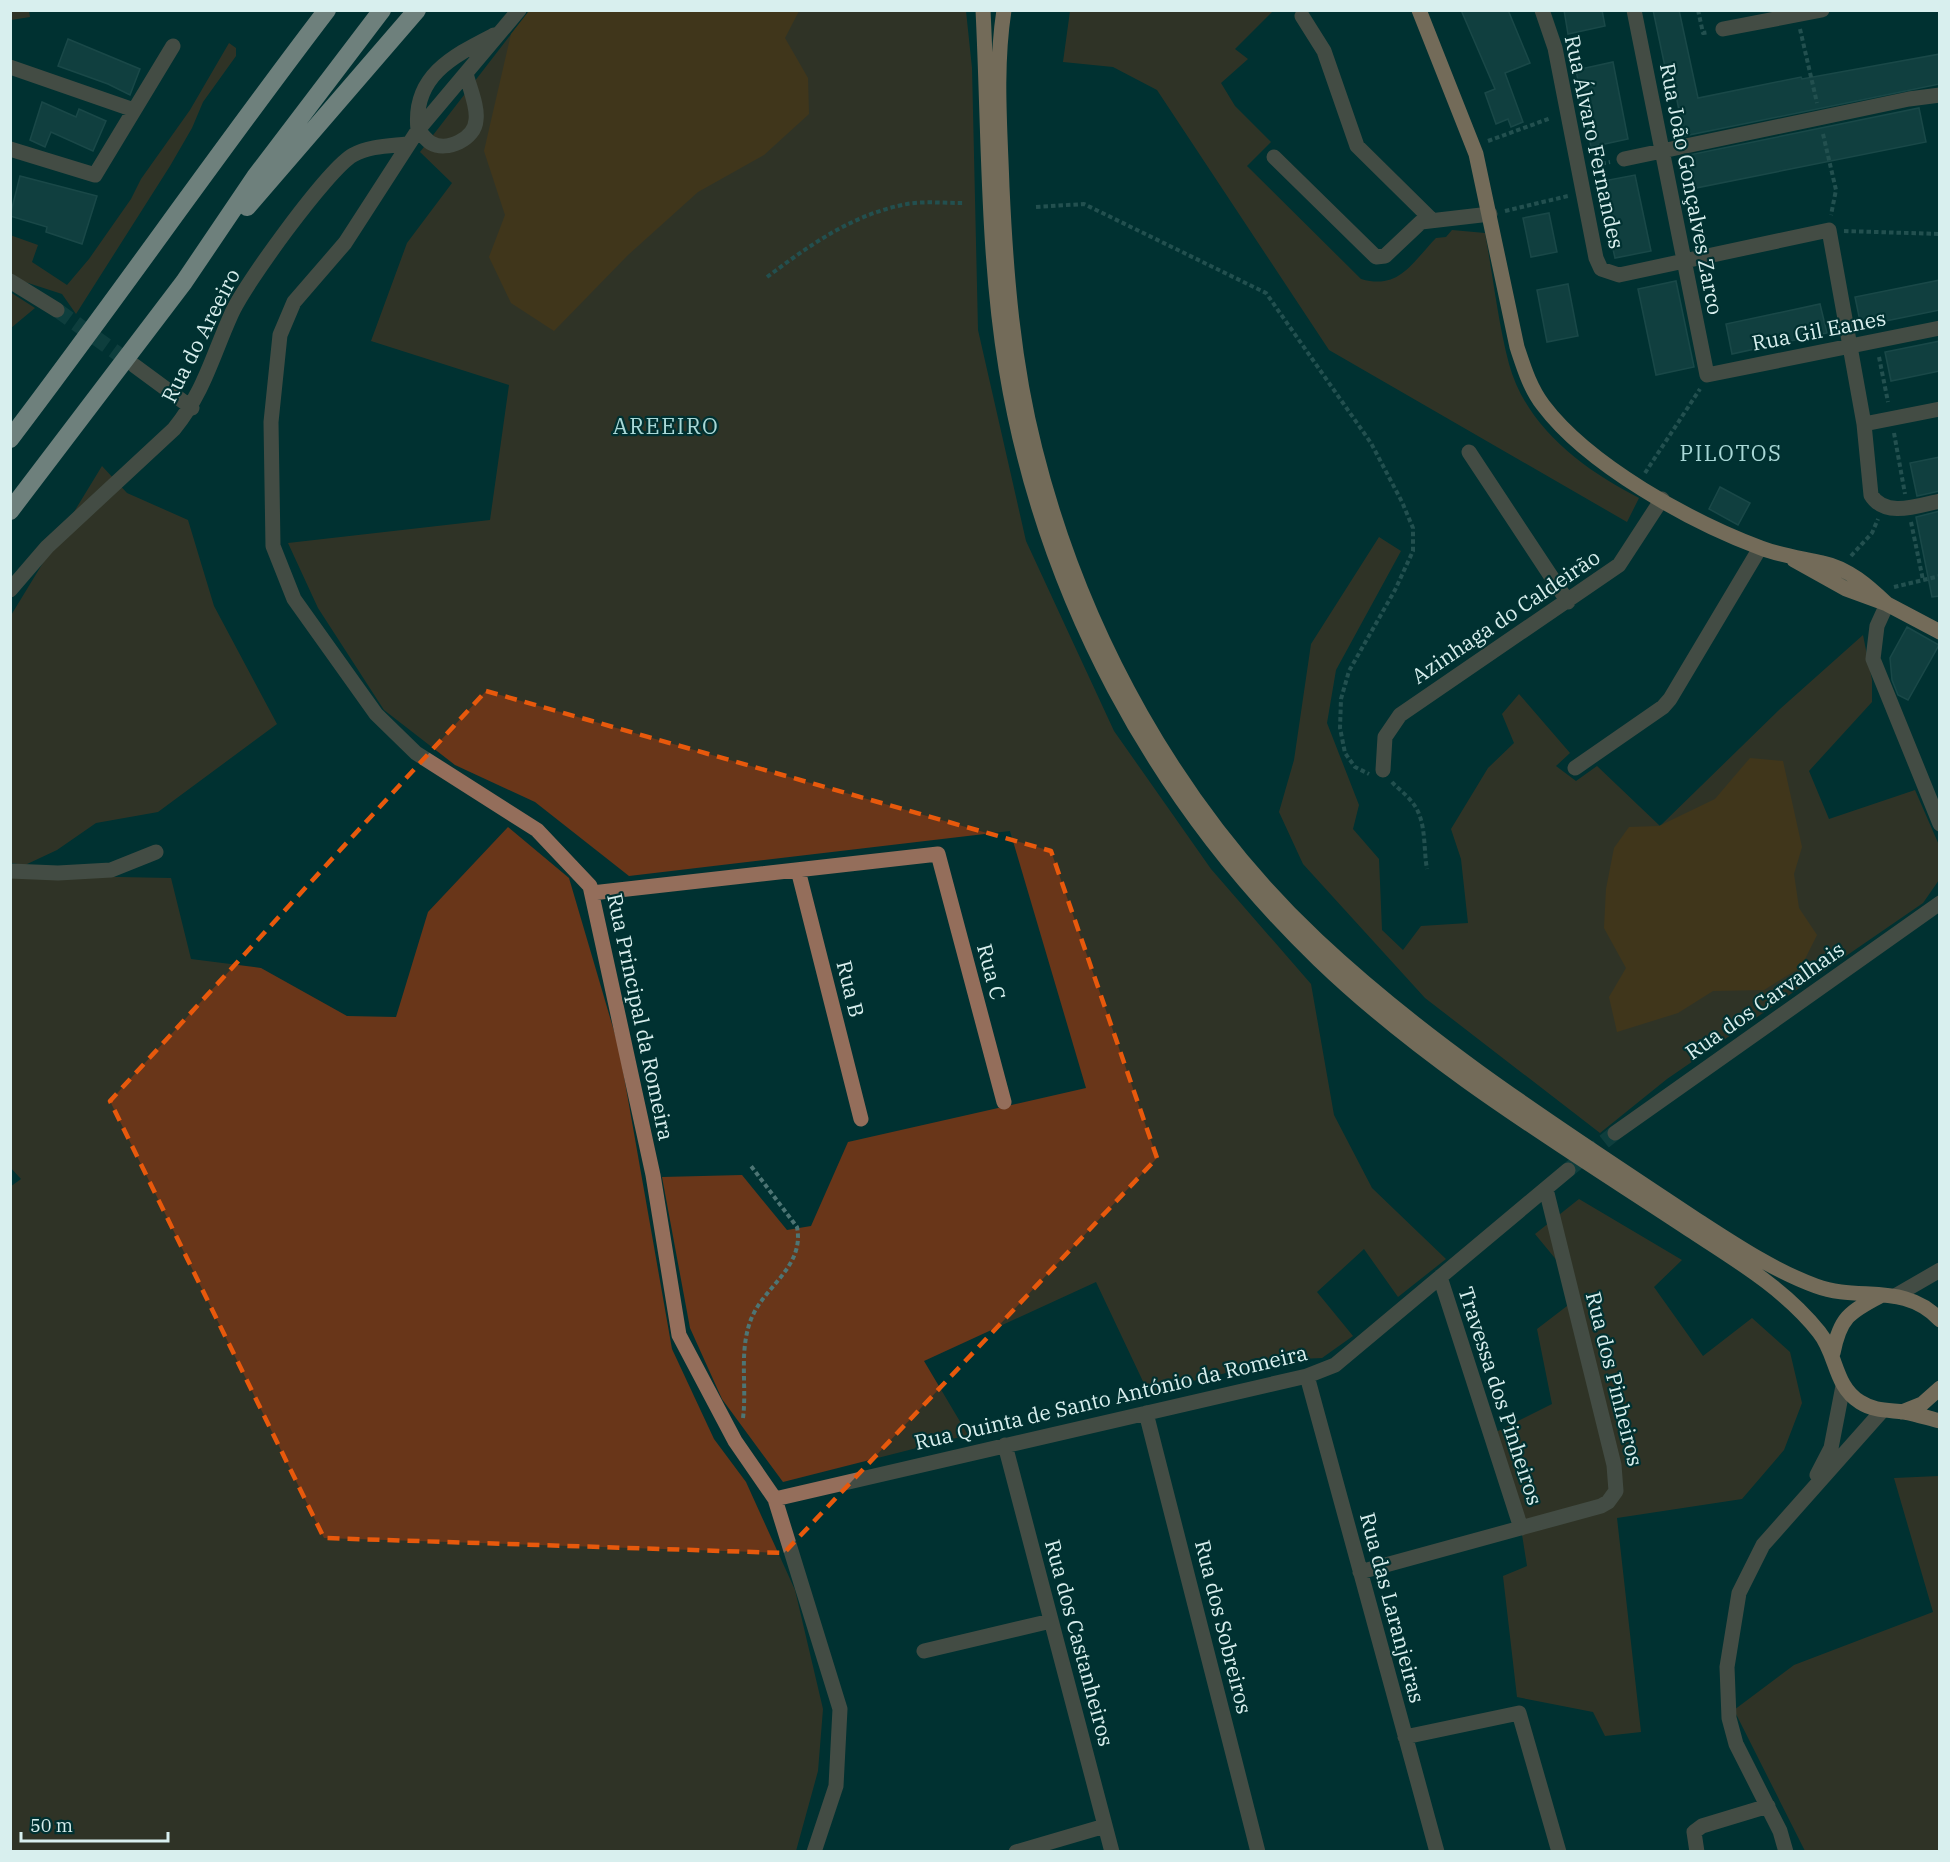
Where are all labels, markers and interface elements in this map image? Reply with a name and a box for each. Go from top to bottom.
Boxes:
street label: Rua Álvaro Fernandes [1559,32,1631,251]
street label: Rua João Gonçalves Zarco [1654,61,1730,317]
street label: Rua do Areeiro [154,264,246,407]
street label: Rua Gil Eanes [1749,303,1888,357]
district label: AREEIRO [613,411,719,440]
district label: PILOTOS [1679,438,1783,467]
street label: Azinhaga do Caldeirão [1406,543,1605,690]
street label: Rua Principal da Romeira [601,891,681,1143]
street label: Rua dos Carvalhais [1679,935,1849,1066]
street label: Rua C [971,941,1013,1003]
street label: Rua B [830,958,872,1020]
street label: Travessa dos Pinheiros [1452,1283,1550,1508]
street label: Rua dos Pinheiros [1580,1289,1650,1469]
street label: Rua Quinta de Santo António da Romeira [911,1338,1310,1456]
street label: Rua das Laranjeiras [1354,1509,1432,1706]
street label: Rua dos Castanheiros [1039,1536,1121,1749]
street label: Rua dos Sobreiros [1189,1537,1259,1717]
scale bar [21,1805,168,1843]
text: 50 m [30,1814,73,1837]

